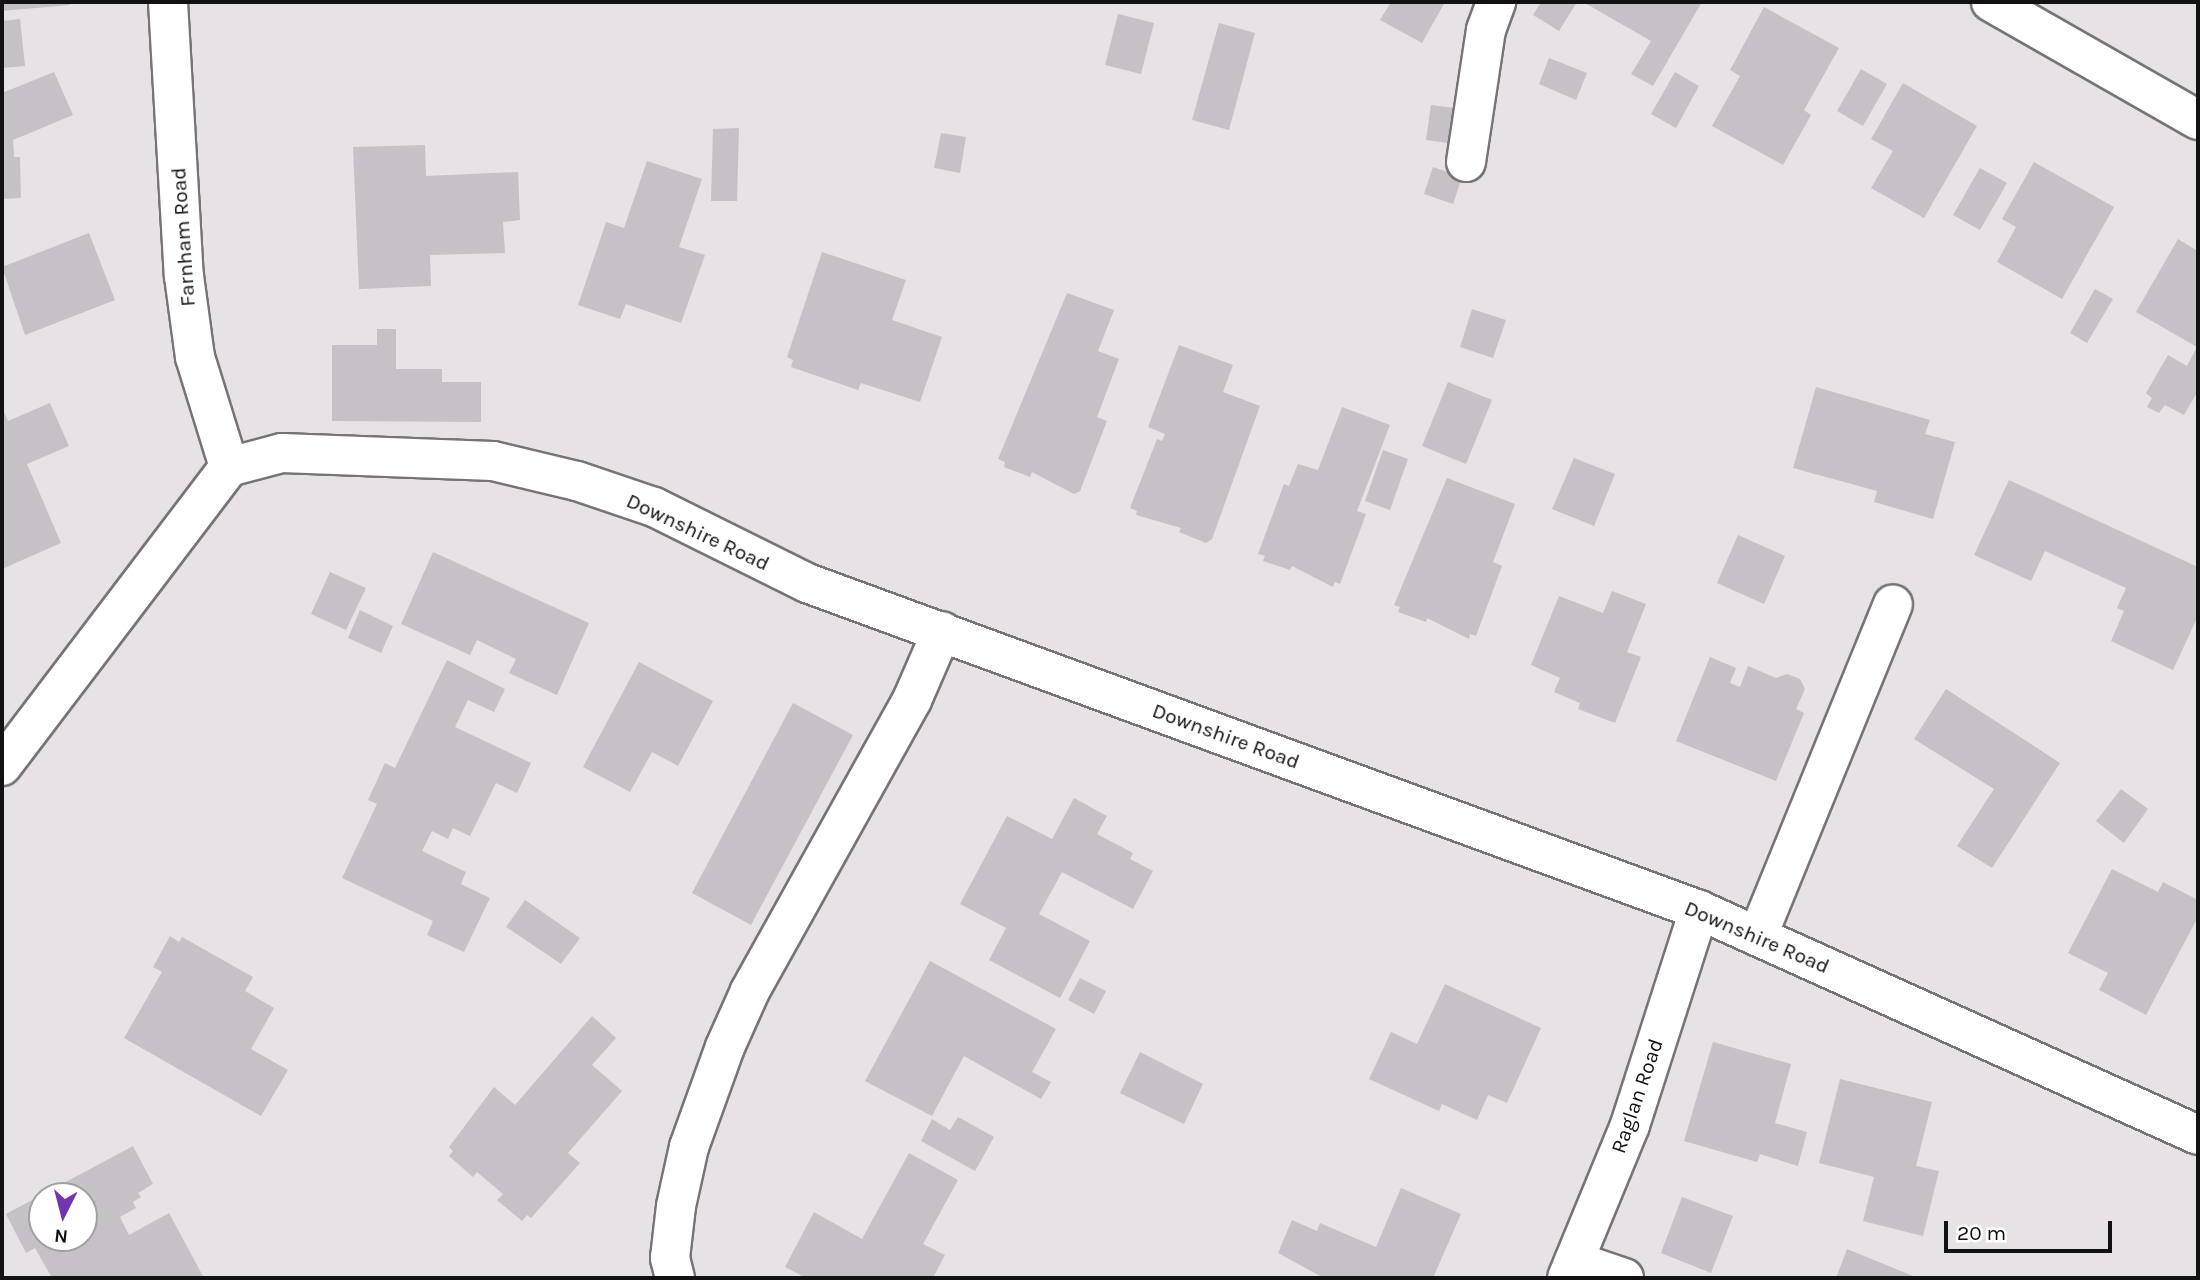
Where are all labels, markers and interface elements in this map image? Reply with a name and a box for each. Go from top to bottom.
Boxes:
street label: Farnham Road [166,167,200,307]
street label: Downshire Road [622,488,774,576]
street label: Downshire Road [1149,698,1303,774]
street label: Downshire Road [1681,895,1833,979]
street label: Raglan Road [1606,1035,1668,1157]
north arrow [28,1182,98,1252]
scale bar [1948,1206,2116,1250]
text: 20 m [1957,1221,2006,1245]
text: N [53,1224,69,1248]

